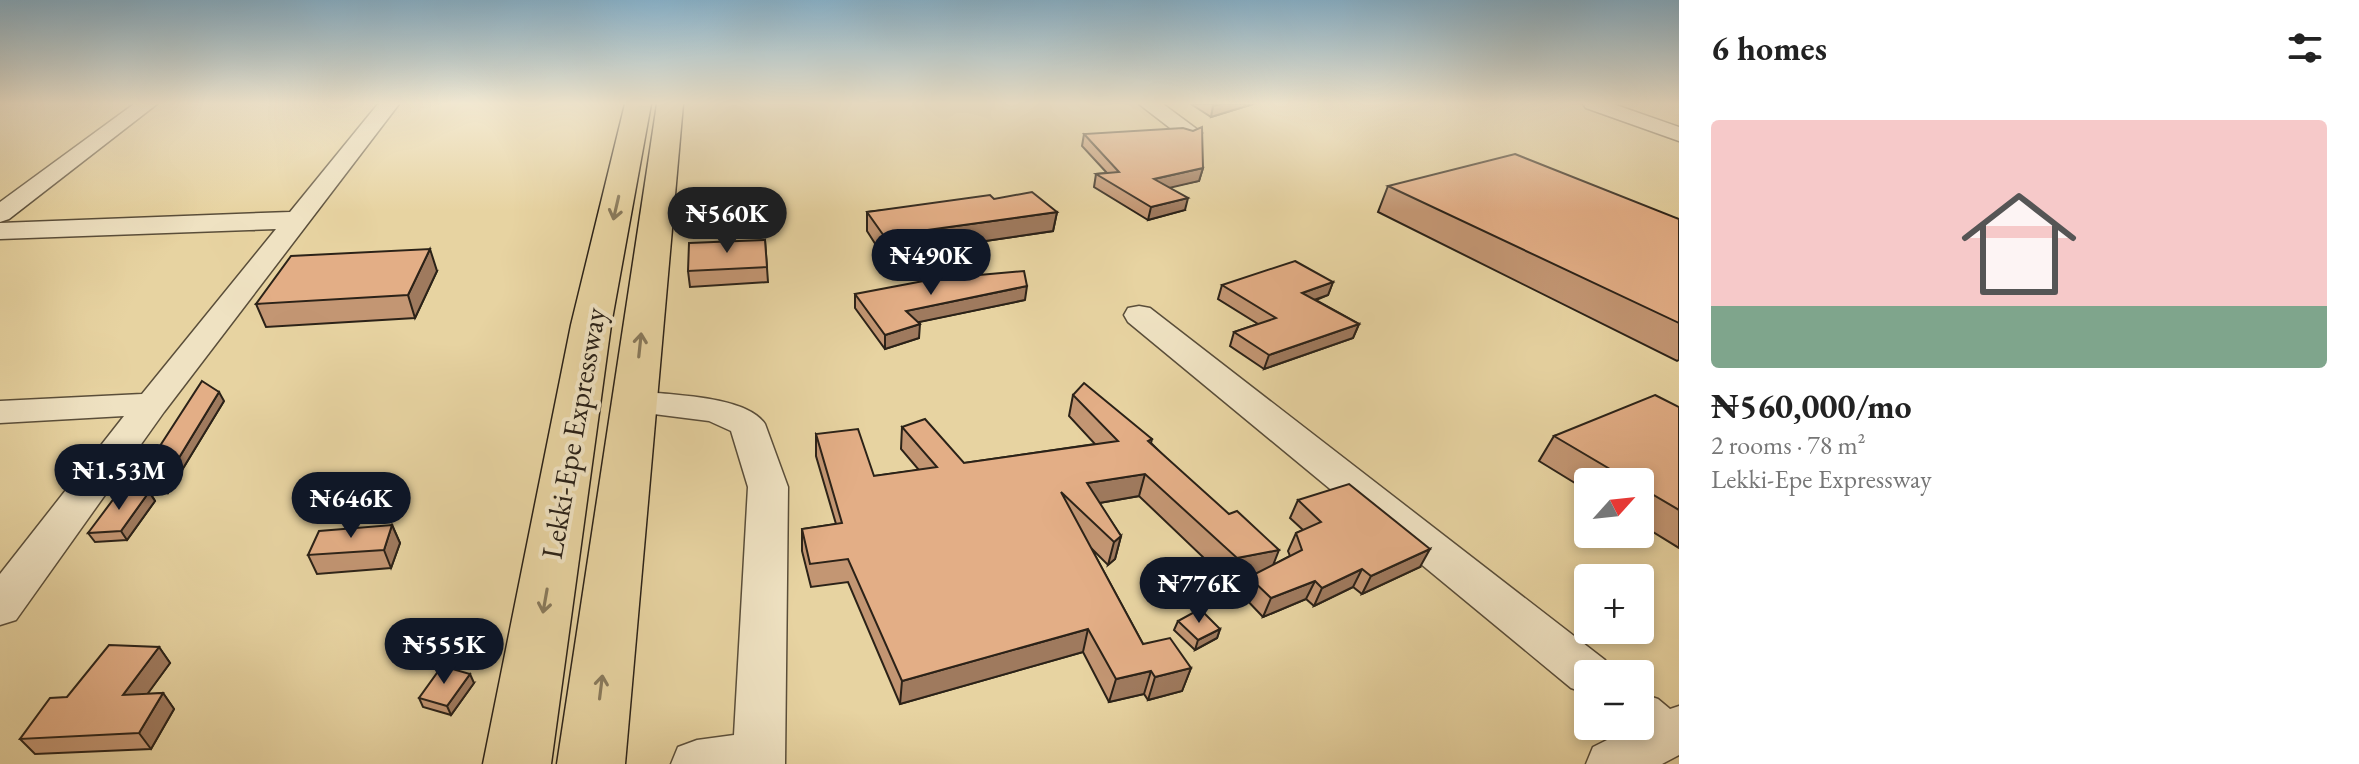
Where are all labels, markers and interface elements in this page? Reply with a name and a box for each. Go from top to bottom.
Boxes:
text: 6 homes [1711,26,1827,70]
icon: filters [2283,26,2327,70]
icon: home [1947,172,2091,316]
pin: ₦560K [671,187,783,255]
one-way arrow [608,194,623,220]
text: ₦560K [686,196,768,230]
pin: ₦490K [875,229,987,297]
text: ₦490K [890,238,972,272]
street label: Lekki-Epe Expressway [532,303,614,562]
one-way arrow [633,332,648,359]
text: ₦560,000/mo [1711,384,1912,428]
text: 2 rooms · 78 m² [1711,428,1866,462]
pin: ₦1.53M [54,444,184,512]
text: ₦1.53M [72,453,166,487]
text: Lekki-Epe Expressway [1711,462,1932,496]
north arrow [1574,468,1654,548]
map controls [1574,468,1654,740]
pin: ₦646K [295,472,407,540]
text: ₦646K [310,481,392,515]
pin: ₦776K [1143,557,1255,625]
button: + [1574,564,1654,644]
text: ₦776K [1158,566,1240,600]
one-way arrow [536,588,551,613]
pin: ₦555K [388,618,500,686]
text: ₦555K [403,627,485,661]
button: − [1574,660,1654,740]
one-way arrow [593,674,608,700]

